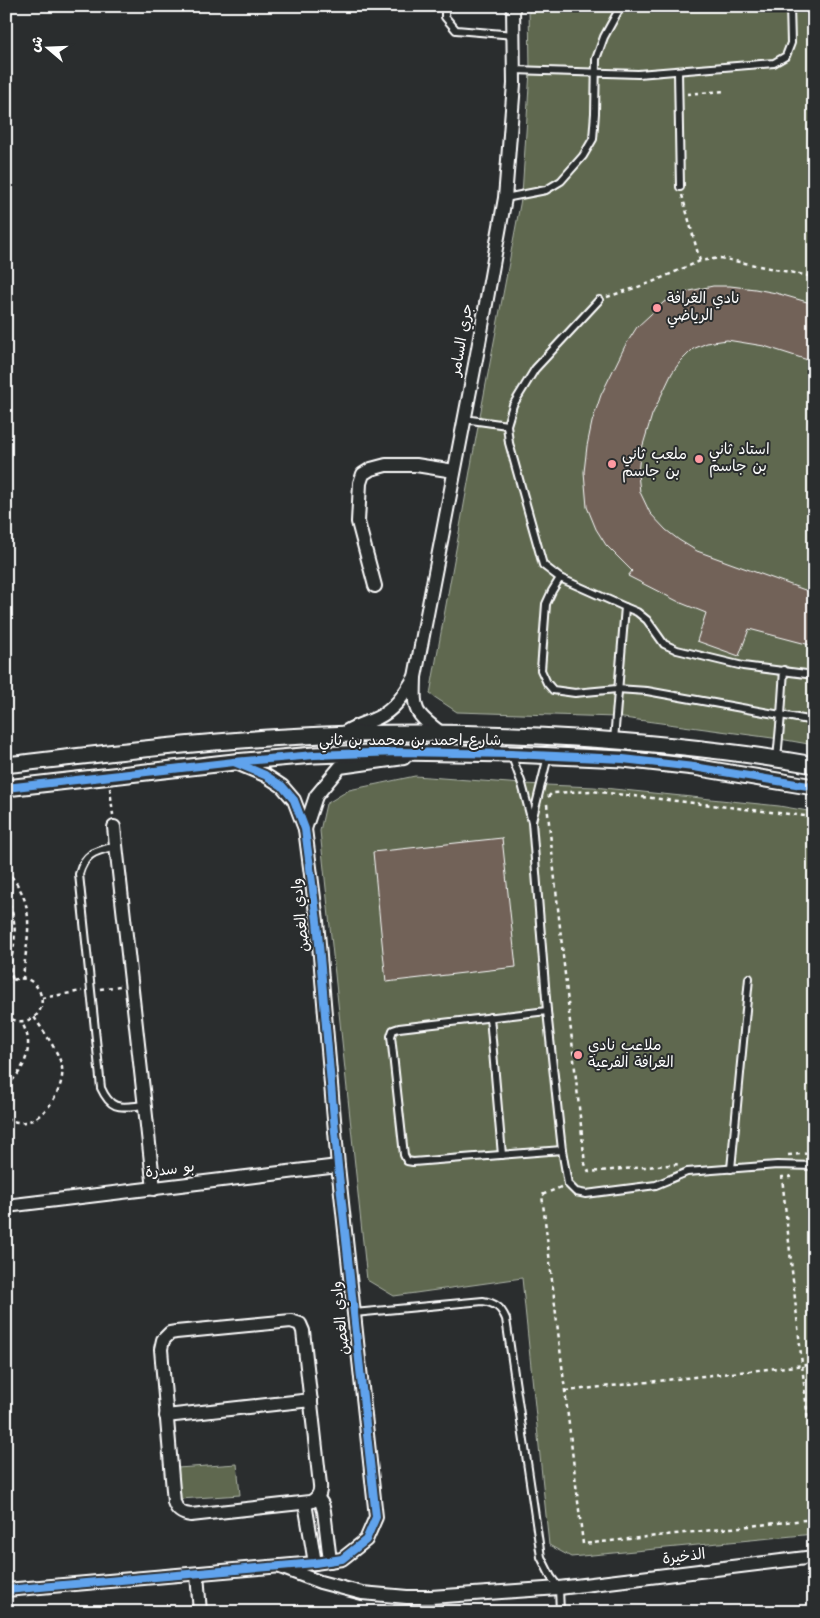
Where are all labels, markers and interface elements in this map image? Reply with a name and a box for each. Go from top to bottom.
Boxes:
north arrow [22,22,72,72]
text: ش [24,33,50,55]
place label: نادي الغرافة الرياضي [667,287,739,328]
street label: جري السامر [443,302,480,380]
marker: نادي الغرافة الرياضي [651,302,663,314]
place label: استاد ثاني بن جاسم [709,438,770,479]
place label: ملعب ثاني بن جاسم [622,443,687,484]
marker: استاد ثاني بن جاسم [693,453,705,465]
marker: ملعب ثاني بن جاسم [606,458,618,470]
street label: شارع احمد بن محمد بن ثاني [319,729,501,753]
street label: وادي الغصن [285,877,317,953]
place label: ملاعب نادي الغرافة الفرعية [588,1034,674,1075]
marker: ملاعب نادي الغرافة الفرعية [572,1049,584,1061]
street label: بو سدرة [144,1155,196,1185]
street label: وادي الغصن [325,1280,357,1356]
street label: الذخيرة [661,1542,707,1572]

